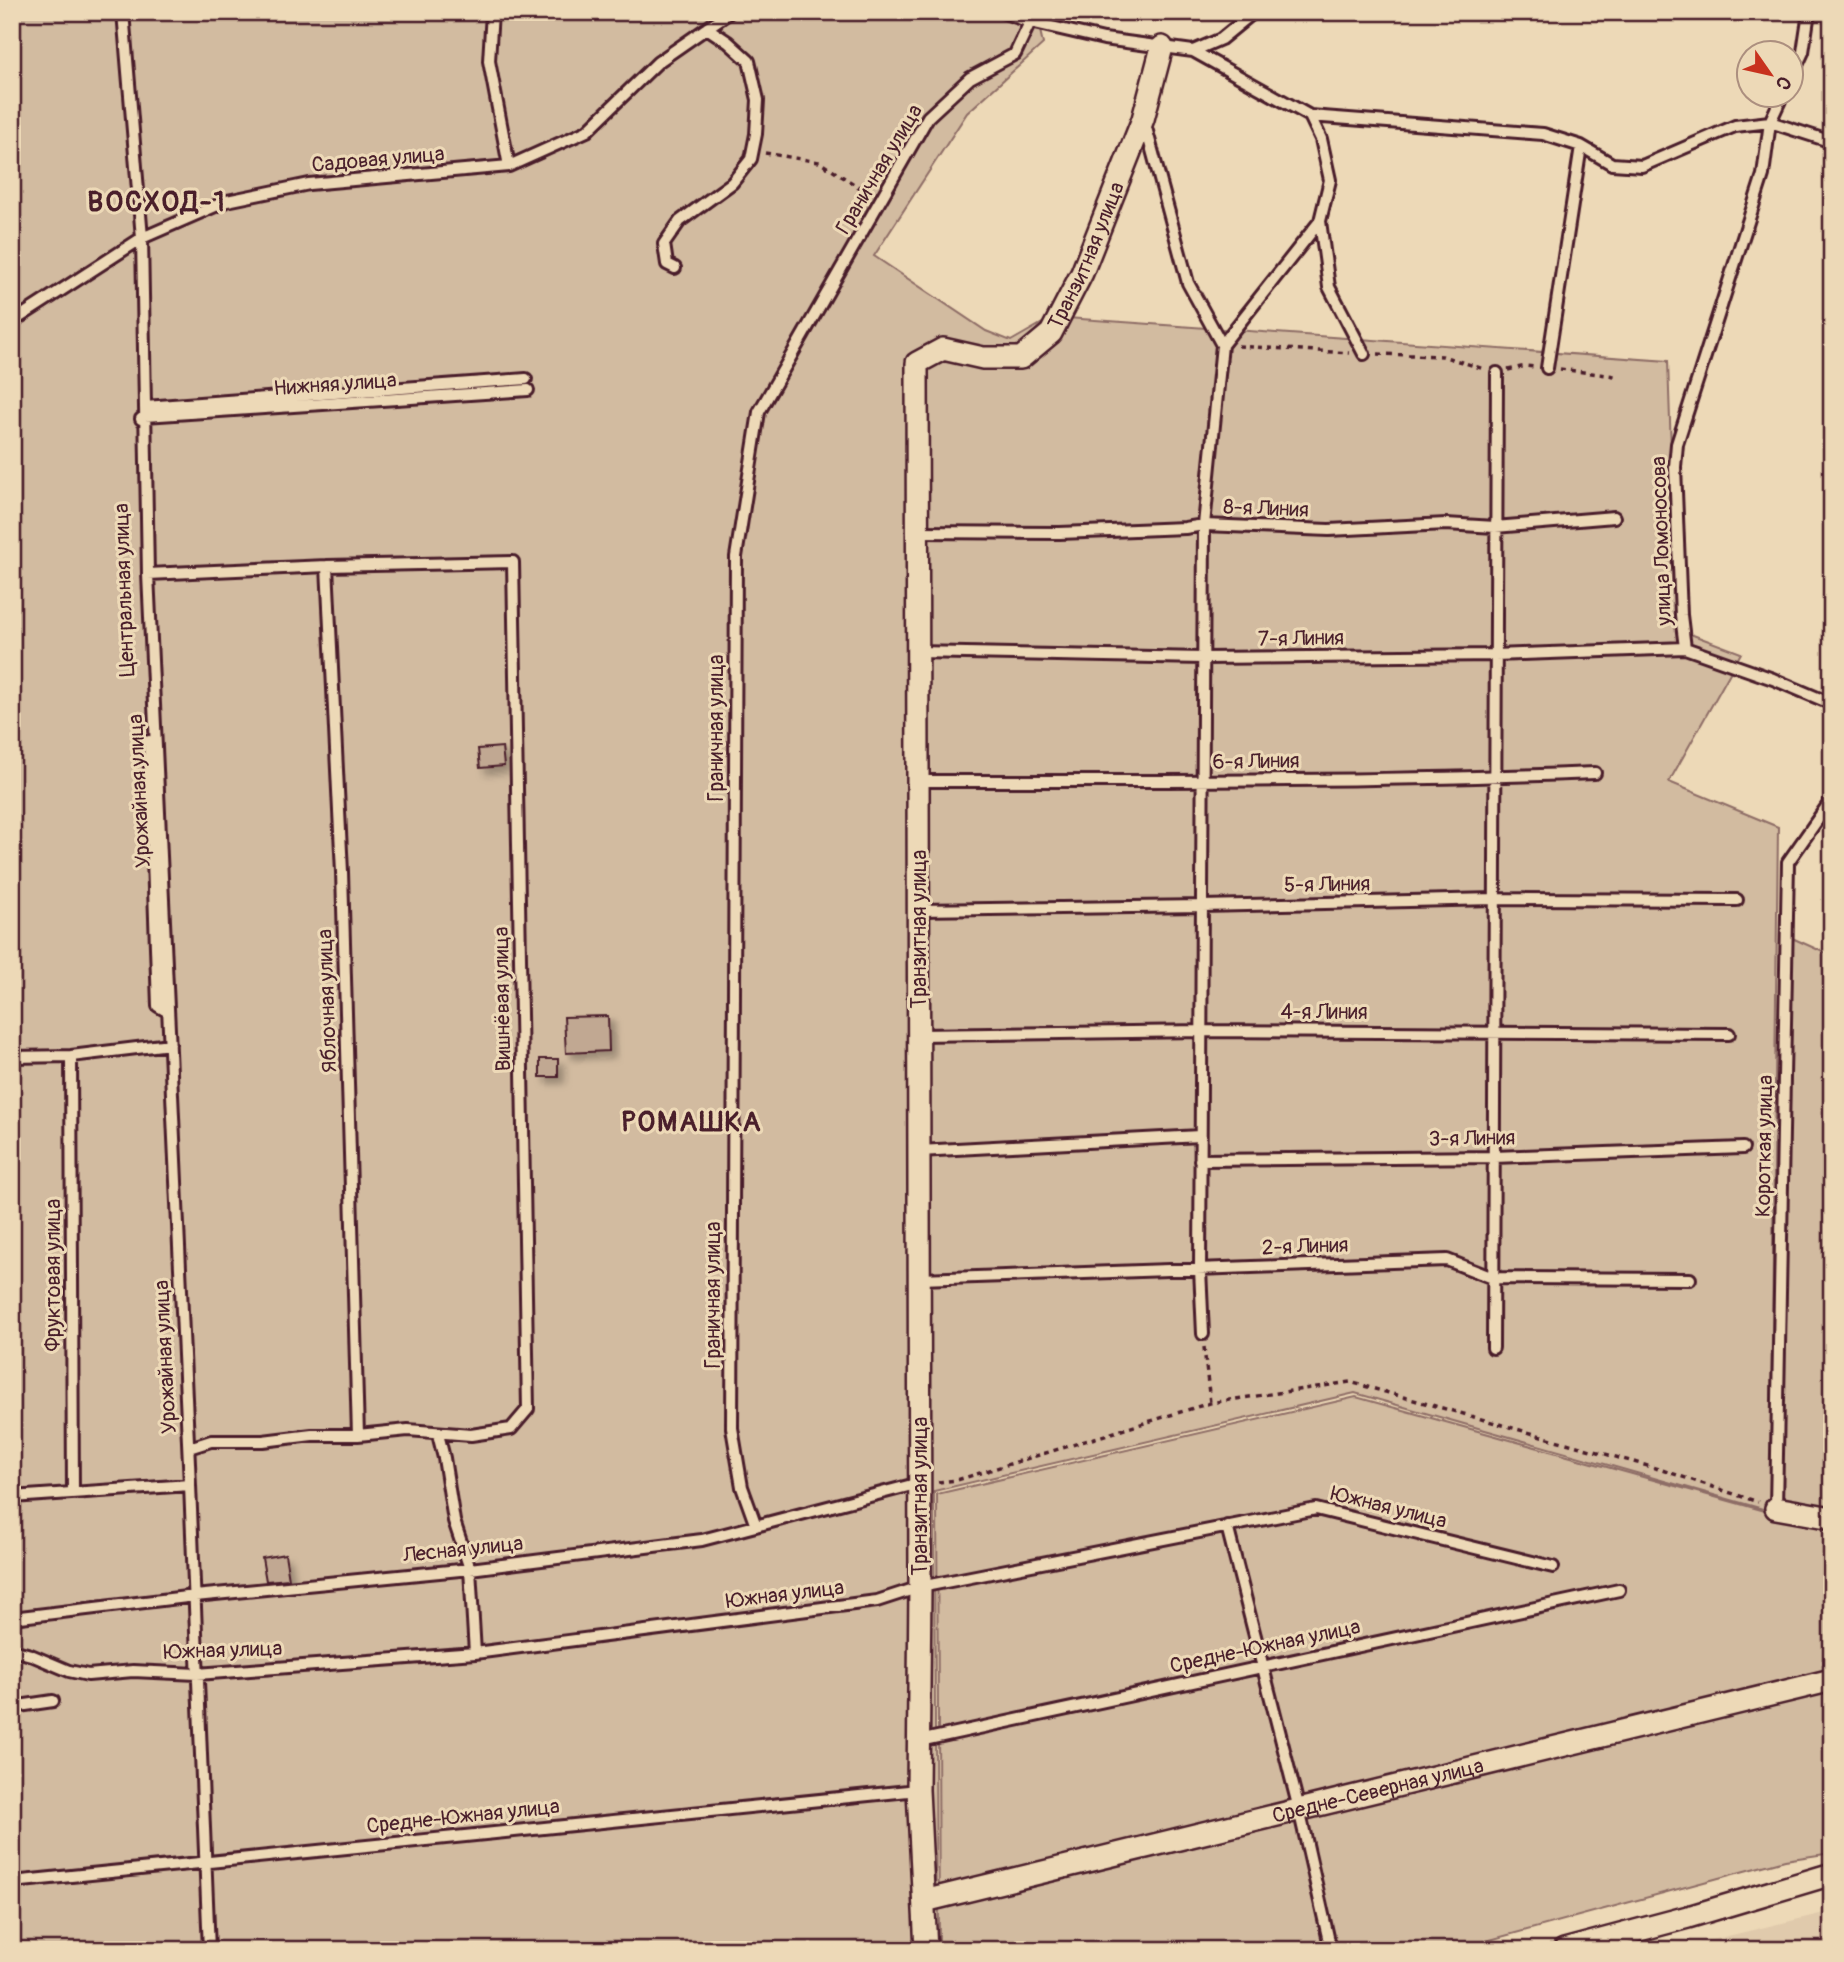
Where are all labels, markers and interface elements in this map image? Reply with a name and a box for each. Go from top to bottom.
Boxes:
north arrow [1736,38,1806,108]
text: С [1770,71,1796,95]
street label: Граничная улица [830,99,929,239]
street label: Садовая улица [310,140,446,179]
street label: Транзитная улица [1042,178,1131,334]
district label: ВОСХОД-1 [87,185,227,220]
street label: Нижняя улица [273,367,397,402]
street label: улица Ломоносова [1645,456,1678,627]
street label: 8-я Линия [1223,494,1309,523]
street label: Центральная улица [108,503,141,677]
street label: 7-я Линия [1258,624,1344,653]
street label: Граничная улица [703,654,730,802]
street label: Урожайная улица [122,713,157,869]
street label: 6-я Линия [1212,747,1300,776]
street label: Транзитная улица [906,850,933,1008]
street label: 5-я Линия [1284,870,1370,899]
street label: Вишнёвая улица [488,926,517,1072]
street label: Яблочная улица [311,929,344,1073]
street label: 4-я Линия [1280,999,1368,1026]
street label: Короткая улица [1750,1075,1779,1217]
district label: РОМАШКА [621,1105,763,1140]
street label: 3-я Линия [1428,1124,1516,1153]
street label: Фруктовая улица [40,1199,67,1351]
street label: Граничная улица [700,1221,727,1369]
street label: 2-я Линия [1261,1231,1349,1262]
street label: Урожайная улица [148,1279,183,1435]
street label: Транзитная улица [907,1417,934,1575]
street label: Южная улица [1328,1480,1450,1535]
street label: Лесная улица [401,1530,524,1569]
street label: Южная улица [725,1574,846,1615]
street label: Средне-Южная улица [1167,1613,1363,1680]
street label: Южная улица [163,1635,283,1666]
street label: Средне-Северная улица [1269,1752,1486,1830]
street label: Средне-Южная улица [365,1793,561,1840]

